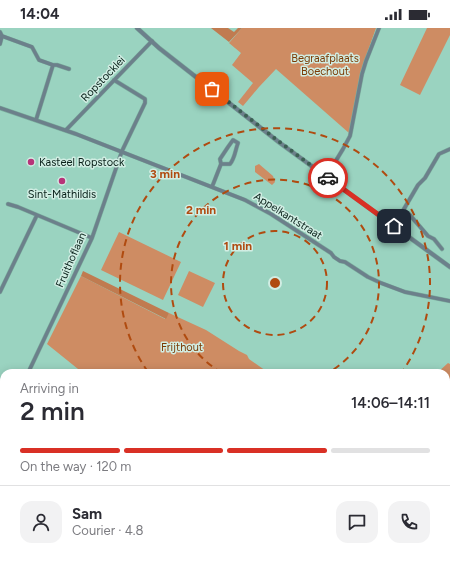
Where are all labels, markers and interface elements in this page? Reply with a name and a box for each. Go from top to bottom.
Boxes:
text: 14:04 [20,5,60,23]
park label: Begraafplaats Boechout [291,52,359,78]
street label: Ropstocklei [78,54,128,104]
pin [195,72,229,106]
icon: bag [201,78,223,100]
place label: Kasteel Ropstock [39,156,125,169]
marker: Kasteel Ropstock [26,157,36,167]
courier [308,158,348,198]
text: 3 min [150,167,180,181]
icon: car [317,167,339,189]
marker: Sint-Mathildis [57,176,67,186]
place label: Sint-Mathildis [28,188,96,201]
street label: Appelkantstraat [251,190,325,242]
text: 2 min [186,203,216,217]
pin [377,209,411,243]
icon: home [383,215,405,237]
street label: Fruithoflaan [53,230,89,290]
text: 1 min [224,239,252,253]
centre of rings [268,276,282,290]
park label: Frijthout [161,341,203,354]
text: Arriving in [20,381,79,396]
text: 14:06–14:11 [351,394,430,412]
text: 2 min [20,395,85,427]
text: On the way · 120 m [20,459,131,474]
button: person [20,501,62,543]
button: chat [336,501,378,543]
button: phone [388,501,430,543]
text: Sam [72,505,102,523]
text: Courier · 4.8 [72,523,144,538]

